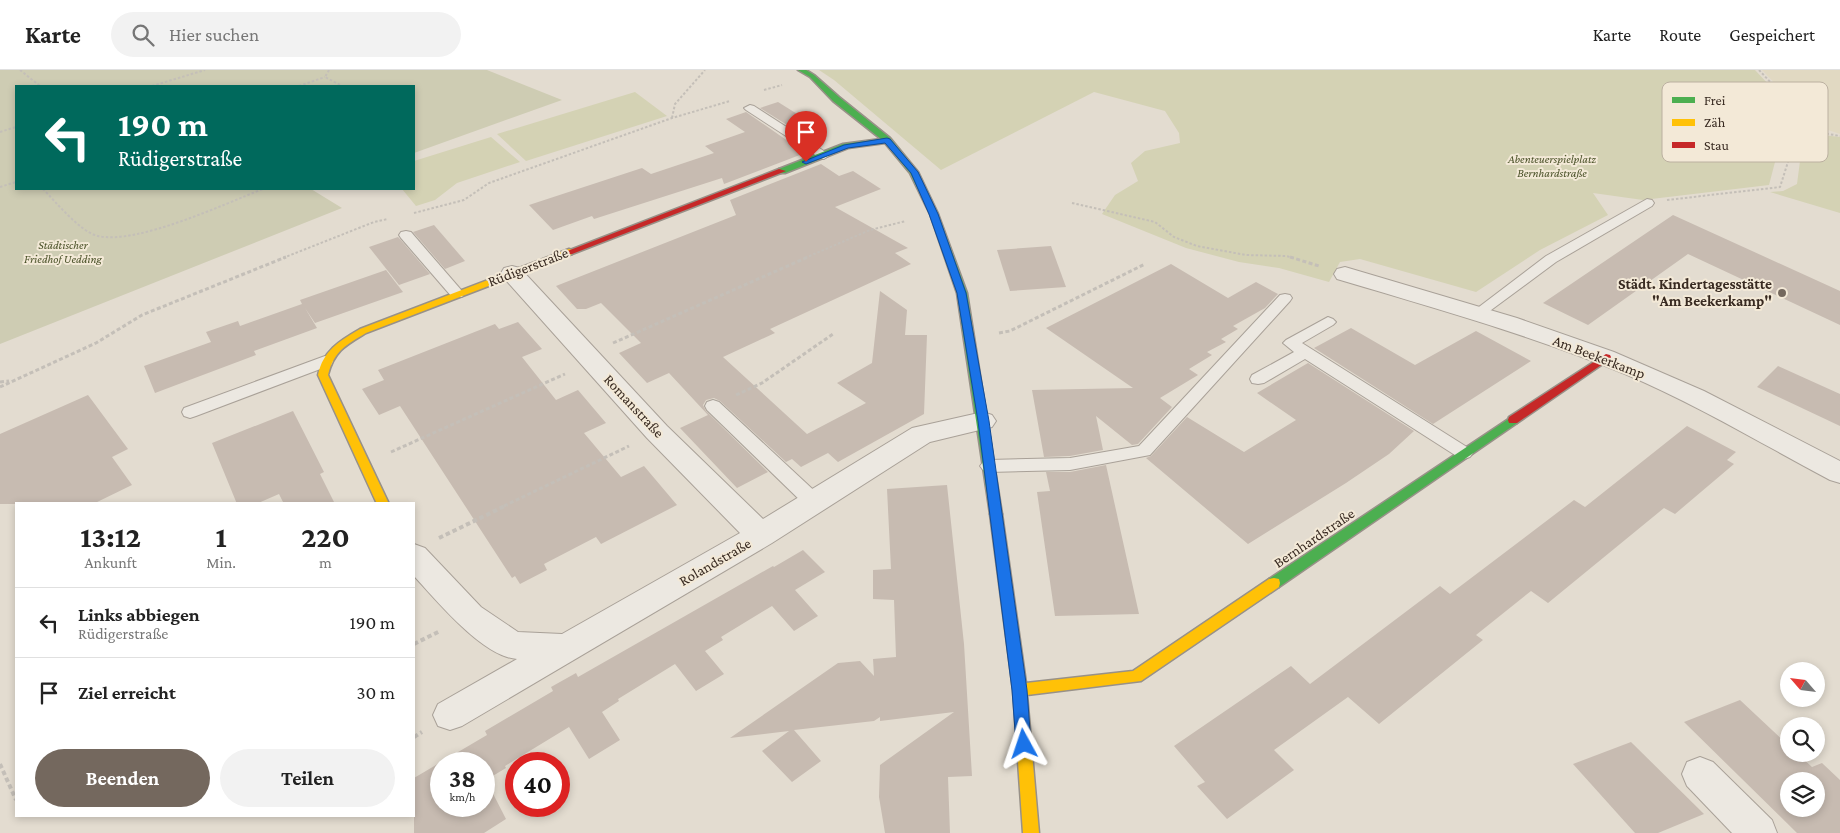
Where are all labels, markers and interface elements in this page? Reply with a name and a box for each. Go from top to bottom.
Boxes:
search box [111,12,461,57]
text: Karte [25,21,81,48]
icon: search [129,21,157,49]
text: Hier suchen [169,24,259,45]
text: Karte [1593,25,1631,45]
text: Route [1659,25,1701,45]
text: Gespeichert [1729,25,1815,45]
legend [1662,82,1828,162]
text: Frei [1704,92,1726,108]
icon: left [35,105,100,170]
text: 190 m [118,105,208,144]
pin [785,111,827,162]
text: Zäh [1704,114,1726,130]
icon: arrive [792,118,820,146]
text: Stau [1704,137,1730,153]
text: Rüdigerstraße [118,146,242,171]
park label: Abenteuerspielplatz Bernhardstraße [1507,152,1596,180]
park label: Städtischer Friedhof Uedding [24,238,103,266]
street label: Rüdigerstraße [486,244,571,291]
place label: Städt. Kindertagesstätte "Am Beekerkamp" [1618,276,1772,309]
marker: Städt. Kindertagesstätte "Am Beekerkamp" [1776,287,1788,299]
street label: Am Beekerkamp [1550,332,1648,383]
street label: Romanstraße [601,371,668,441]
street label: Bernhardstraße [1271,505,1358,571]
text: 13:12 [80,520,141,553]
text: 1 [216,520,227,553]
text: 220 [301,520,350,553]
street label: Rolandstraße [676,535,754,589]
text: Ankunft [84,554,137,571]
text: Min. [206,554,236,571]
text: m [319,554,332,571]
text: Links abbiegen [78,604,200,625]
icon: left [35,609,63,637]
text: 190 m [349,612,395,633]
text: Rüdigerstraße [78,625,168,642]
north arrow [1780,662,1825,708]
map controls [1780,662,1825,817]
icon: arrive [35,679,63,707]
text: Ziel erreicht [78,682,176,703]
text: 30 m [356,682,395,703]
position arrow [997,717,1049,769]
button: search [1780,717,1825,762]
button: Beenden [35,749,210,807]
button: Teilen [220,749,395,807]
speed limit sign: 40 [505,752,570,817]
text: 38 [449,765,476,792]
button: layers [1780,772,1825,817]
text: km/h [450,790,475,804]

